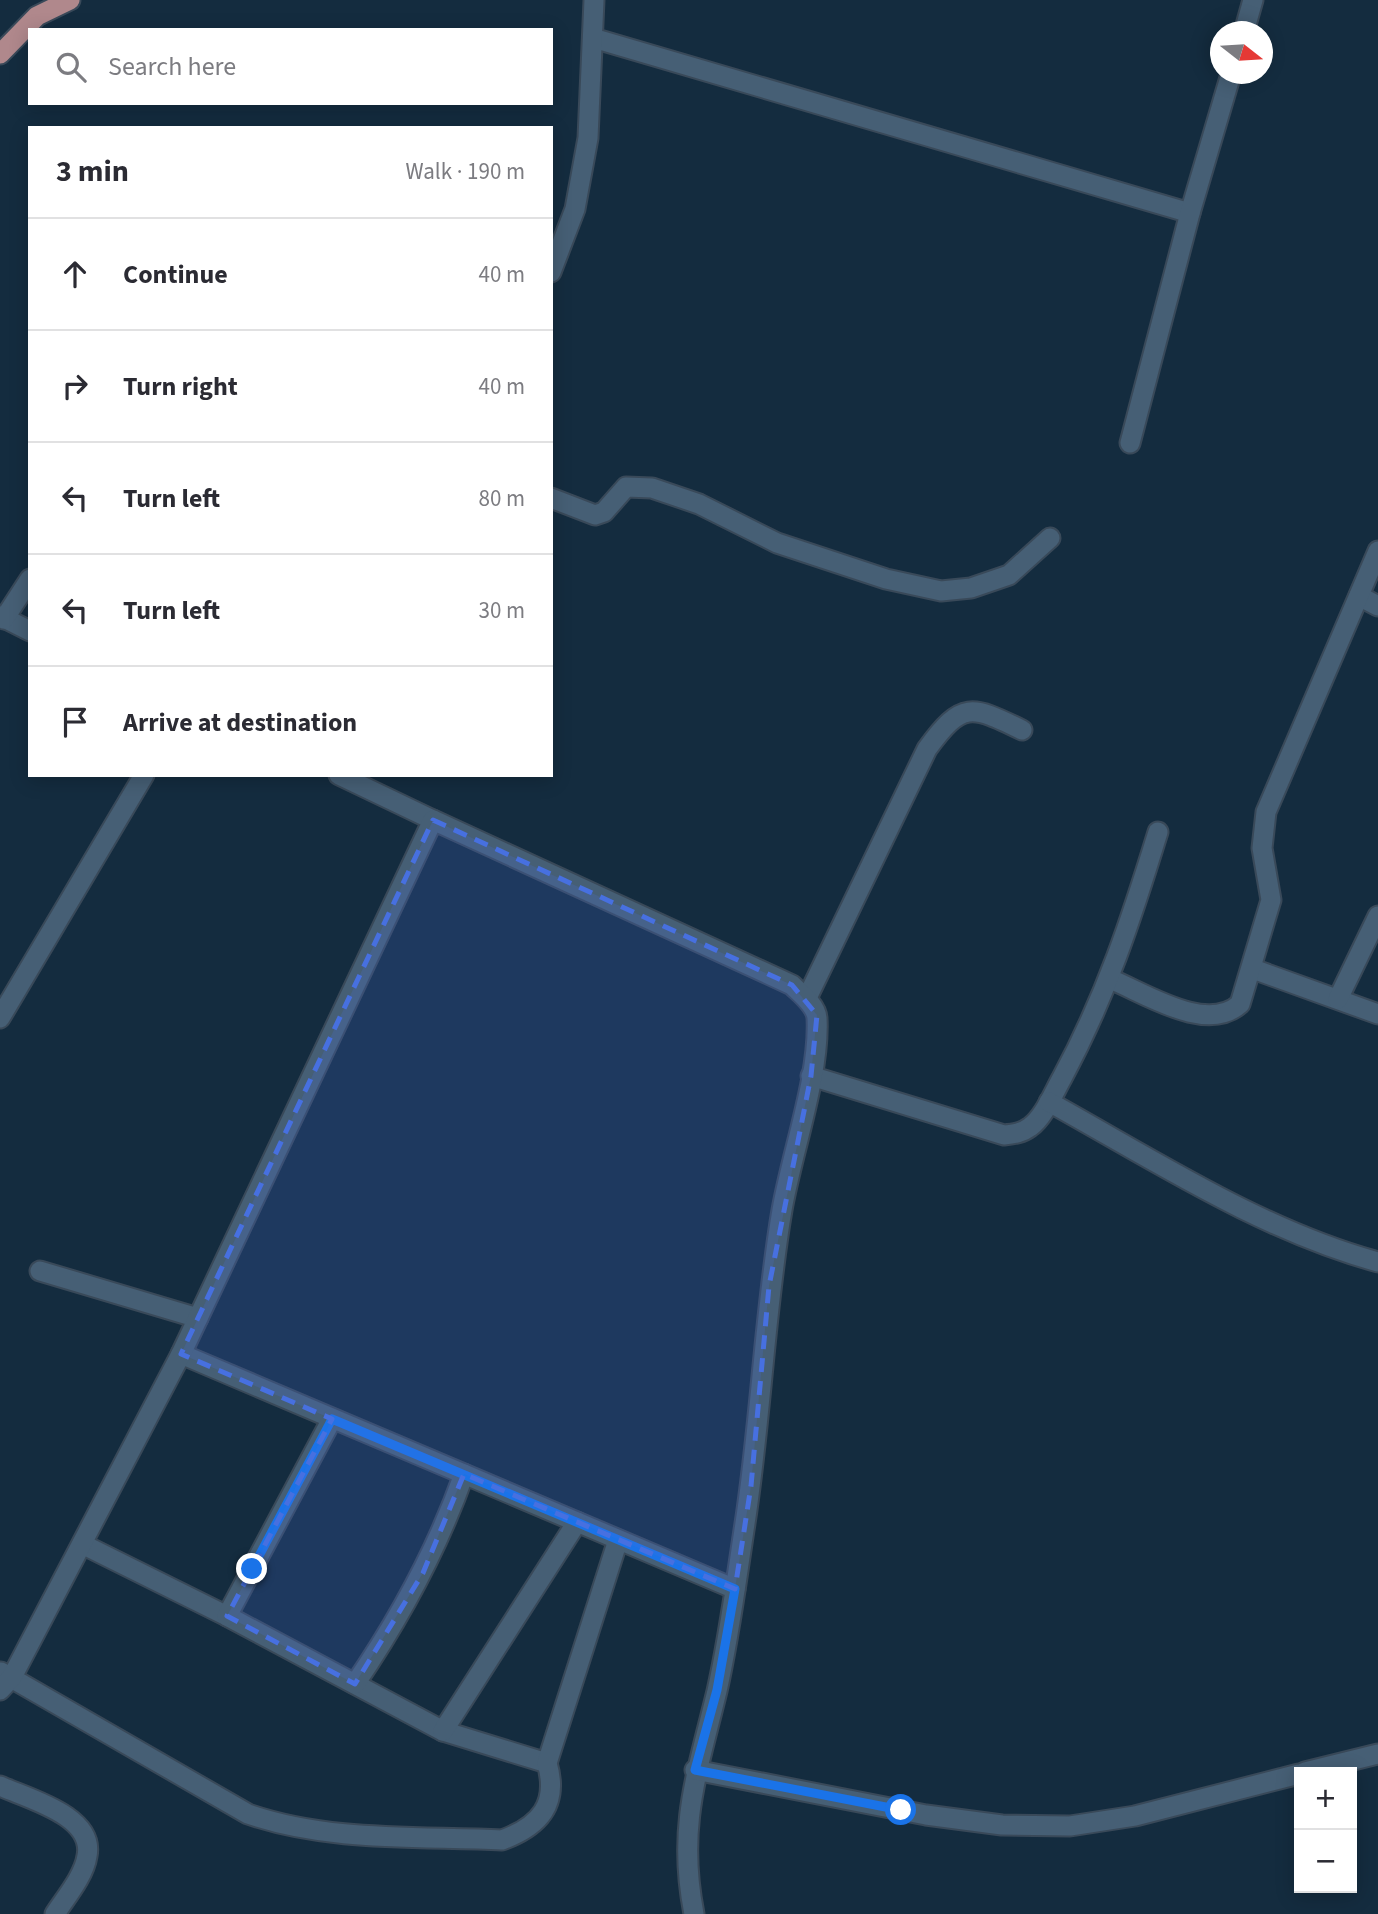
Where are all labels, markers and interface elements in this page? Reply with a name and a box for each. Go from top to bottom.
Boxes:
north arrow [1210,21,1273,84]
search box [28,28,553,105]
icon: search [52,48,90,86]
text: Search here [108,48,236,85]
text: 3 min [56,150,129,193]
text: Walk · 190 m [406,155,525,188]
icon: ahead [56,255,94,293]
text: Continue [123,256,228,293]
text: 40 m [478,258,525,291]
icon: right [56,367,94,405]
text: Turn right [123,368,238,405]
text: 40 m [478,370,525,403]
icon: left [56,479,94,517]
text: Turn left [123,480,220,517]
text: 80 m [478,482,525,515]
icon: left [56,591,94,629]
text: Turn left [123,592,220,629]
text: 30 m [478,594,525,627]
icon: arrive [56,703,94,741]
text: Arrive at destination [123,704,357,741]
route end [236,1553,267,1584]
map controls [1294,1767,1357,1893]
button: + [1294,1767,1357,1830]
route start [885,1794,916,1825]
button: − [1294,1830,1357,1893]

